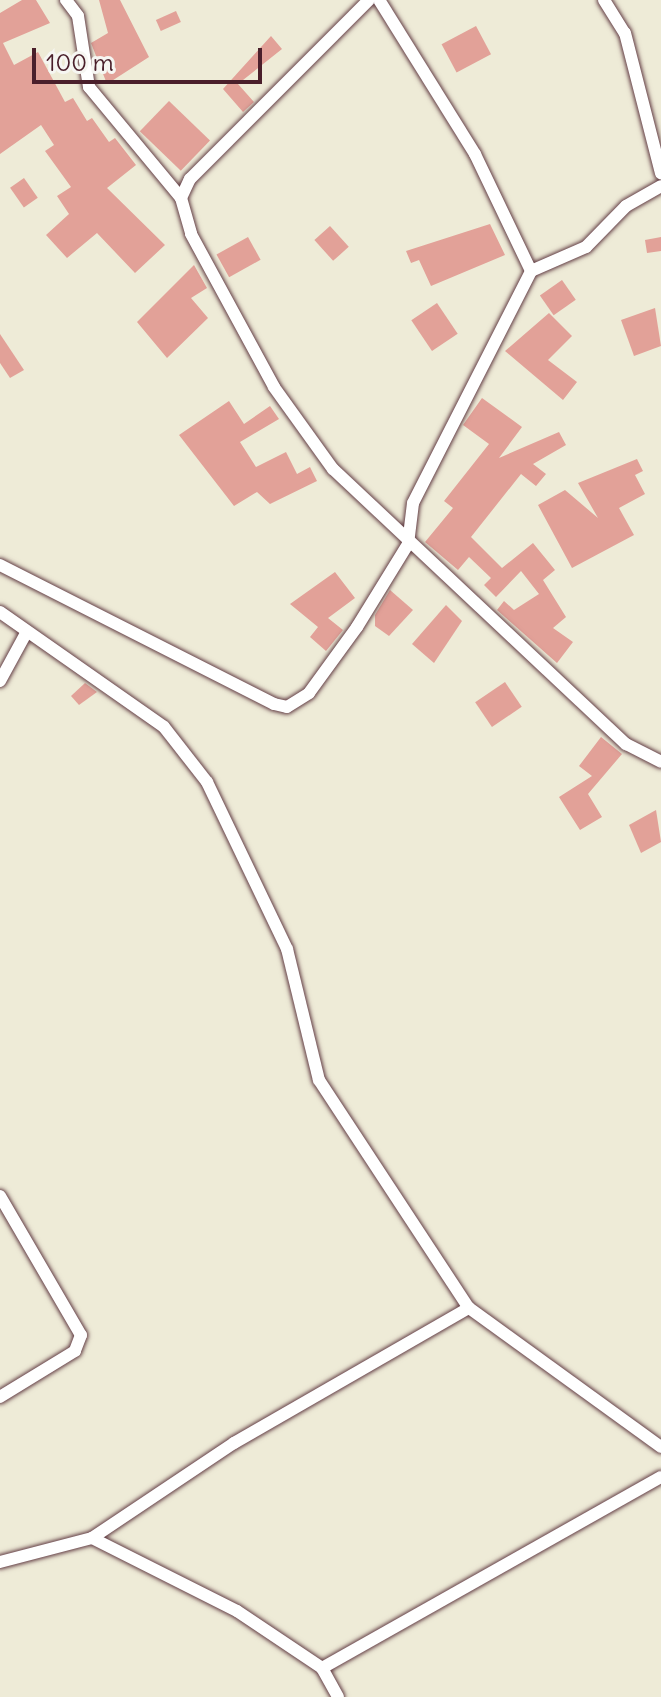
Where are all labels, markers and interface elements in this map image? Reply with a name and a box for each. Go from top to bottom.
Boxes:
scale bar [36,32,266,82]
text: 100 m [46,47,114,77]

